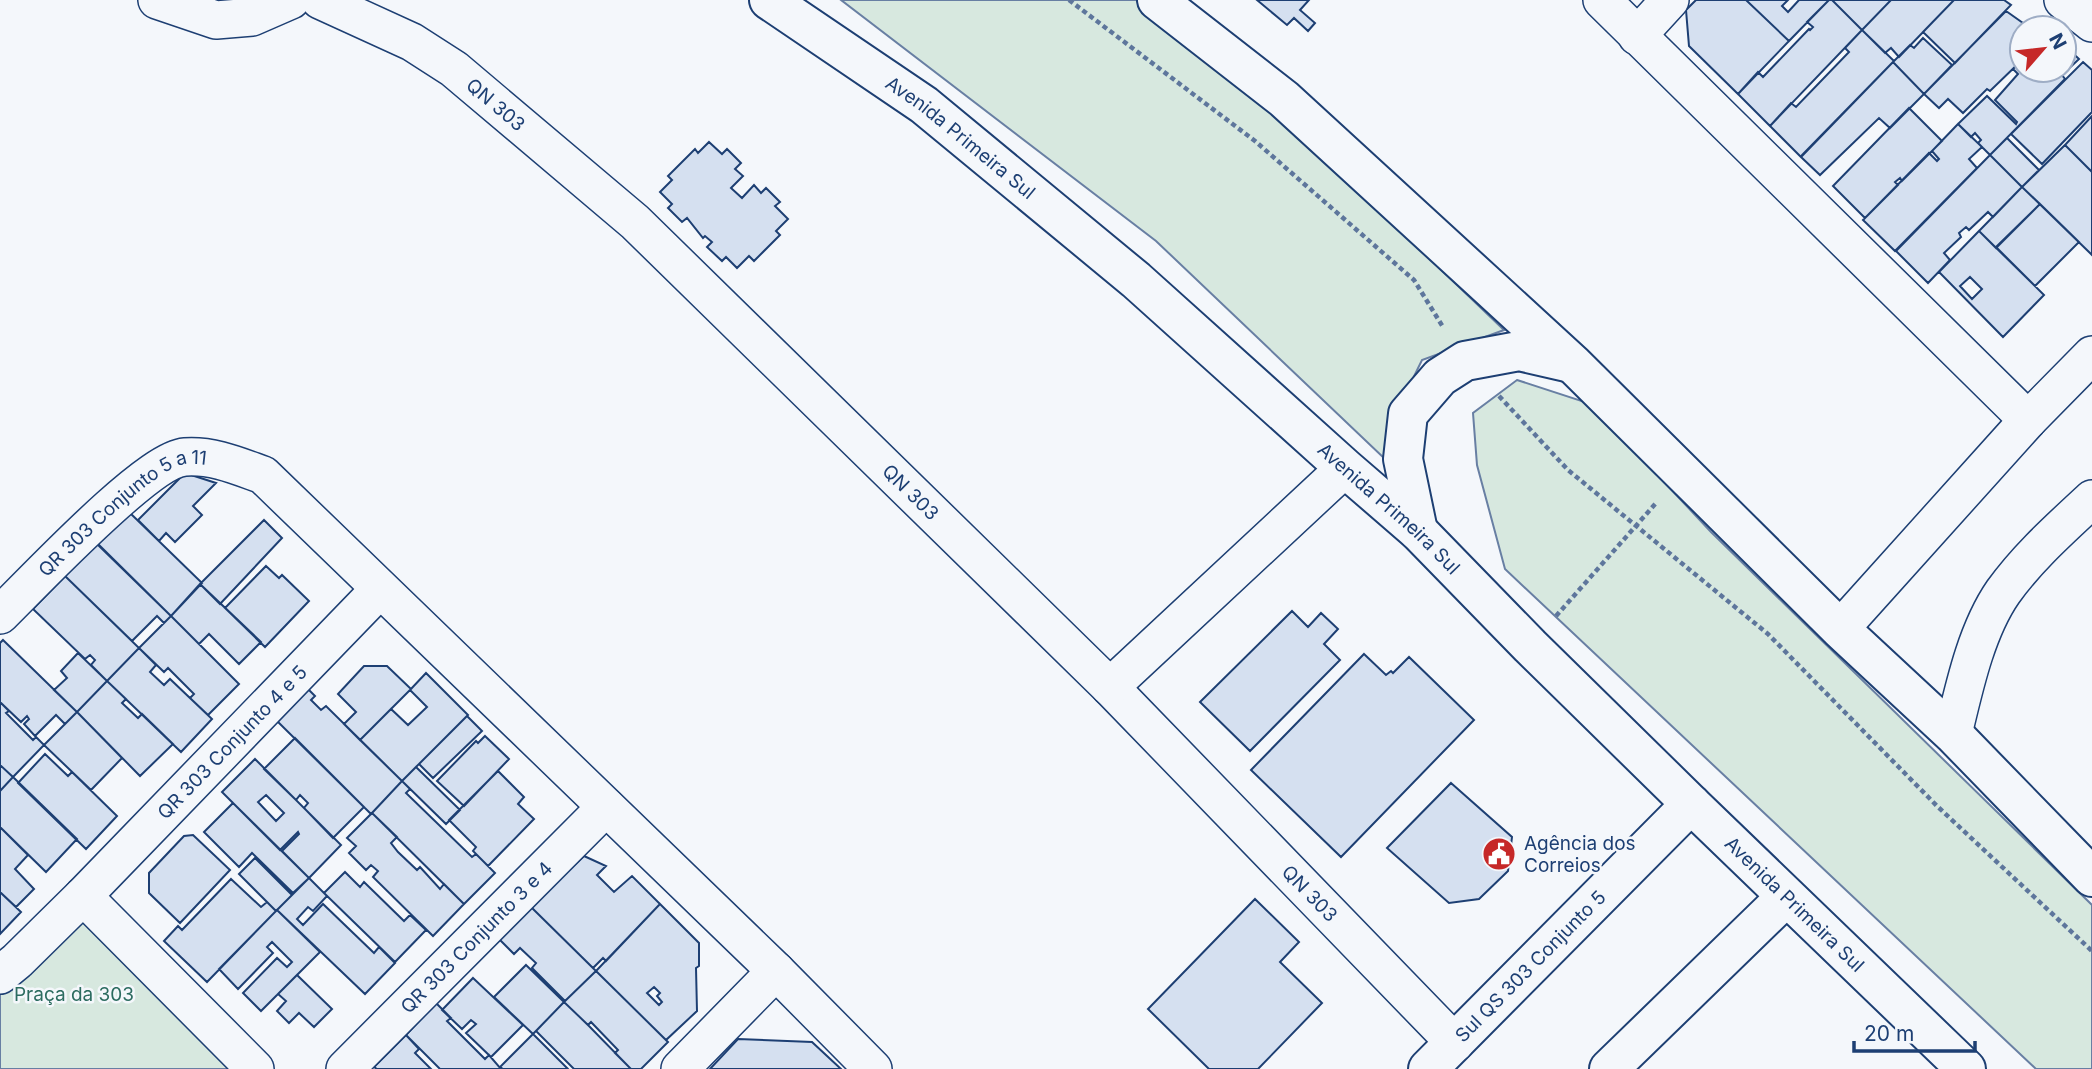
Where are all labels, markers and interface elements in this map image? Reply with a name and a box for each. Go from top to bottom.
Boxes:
north arrow [2008,14,2078,84]
text: N [2044,29,2071,53]
street label: Avenida Primeira Sul [881,72,1040,204]
street label: QN 303 [462,74,530,136]
street label: Avenida Primeira Sul [1313,438,1465,579]
street label: QR 303 Conjunto 5 a 11 [34,446,208,582]
street label: QN 303 [877,460,943,525]
street label: QR 303 Conjunto 4 e 5 [153,661,312,824]
place label: Agência dos Correios [1524,832,1636,877]
street label: Avenida Primeira Sul [1720,832,1869,977]
public building icon: Agência dos Correios [1480,835,1518,873]
street label: QR 303 Conjunto 3 e 4 [396,857,557,1018]
street label: QN 303 [1277,861,1342,927]
street label: Sul QS 303 Conjunto 5 [1450,886,1611,1047]
park label: Praça da 303 [14,983,134,1006]
scale bar [1854,1010,1975,1054]
text: 20 m [1864,1021,1914,1046]

